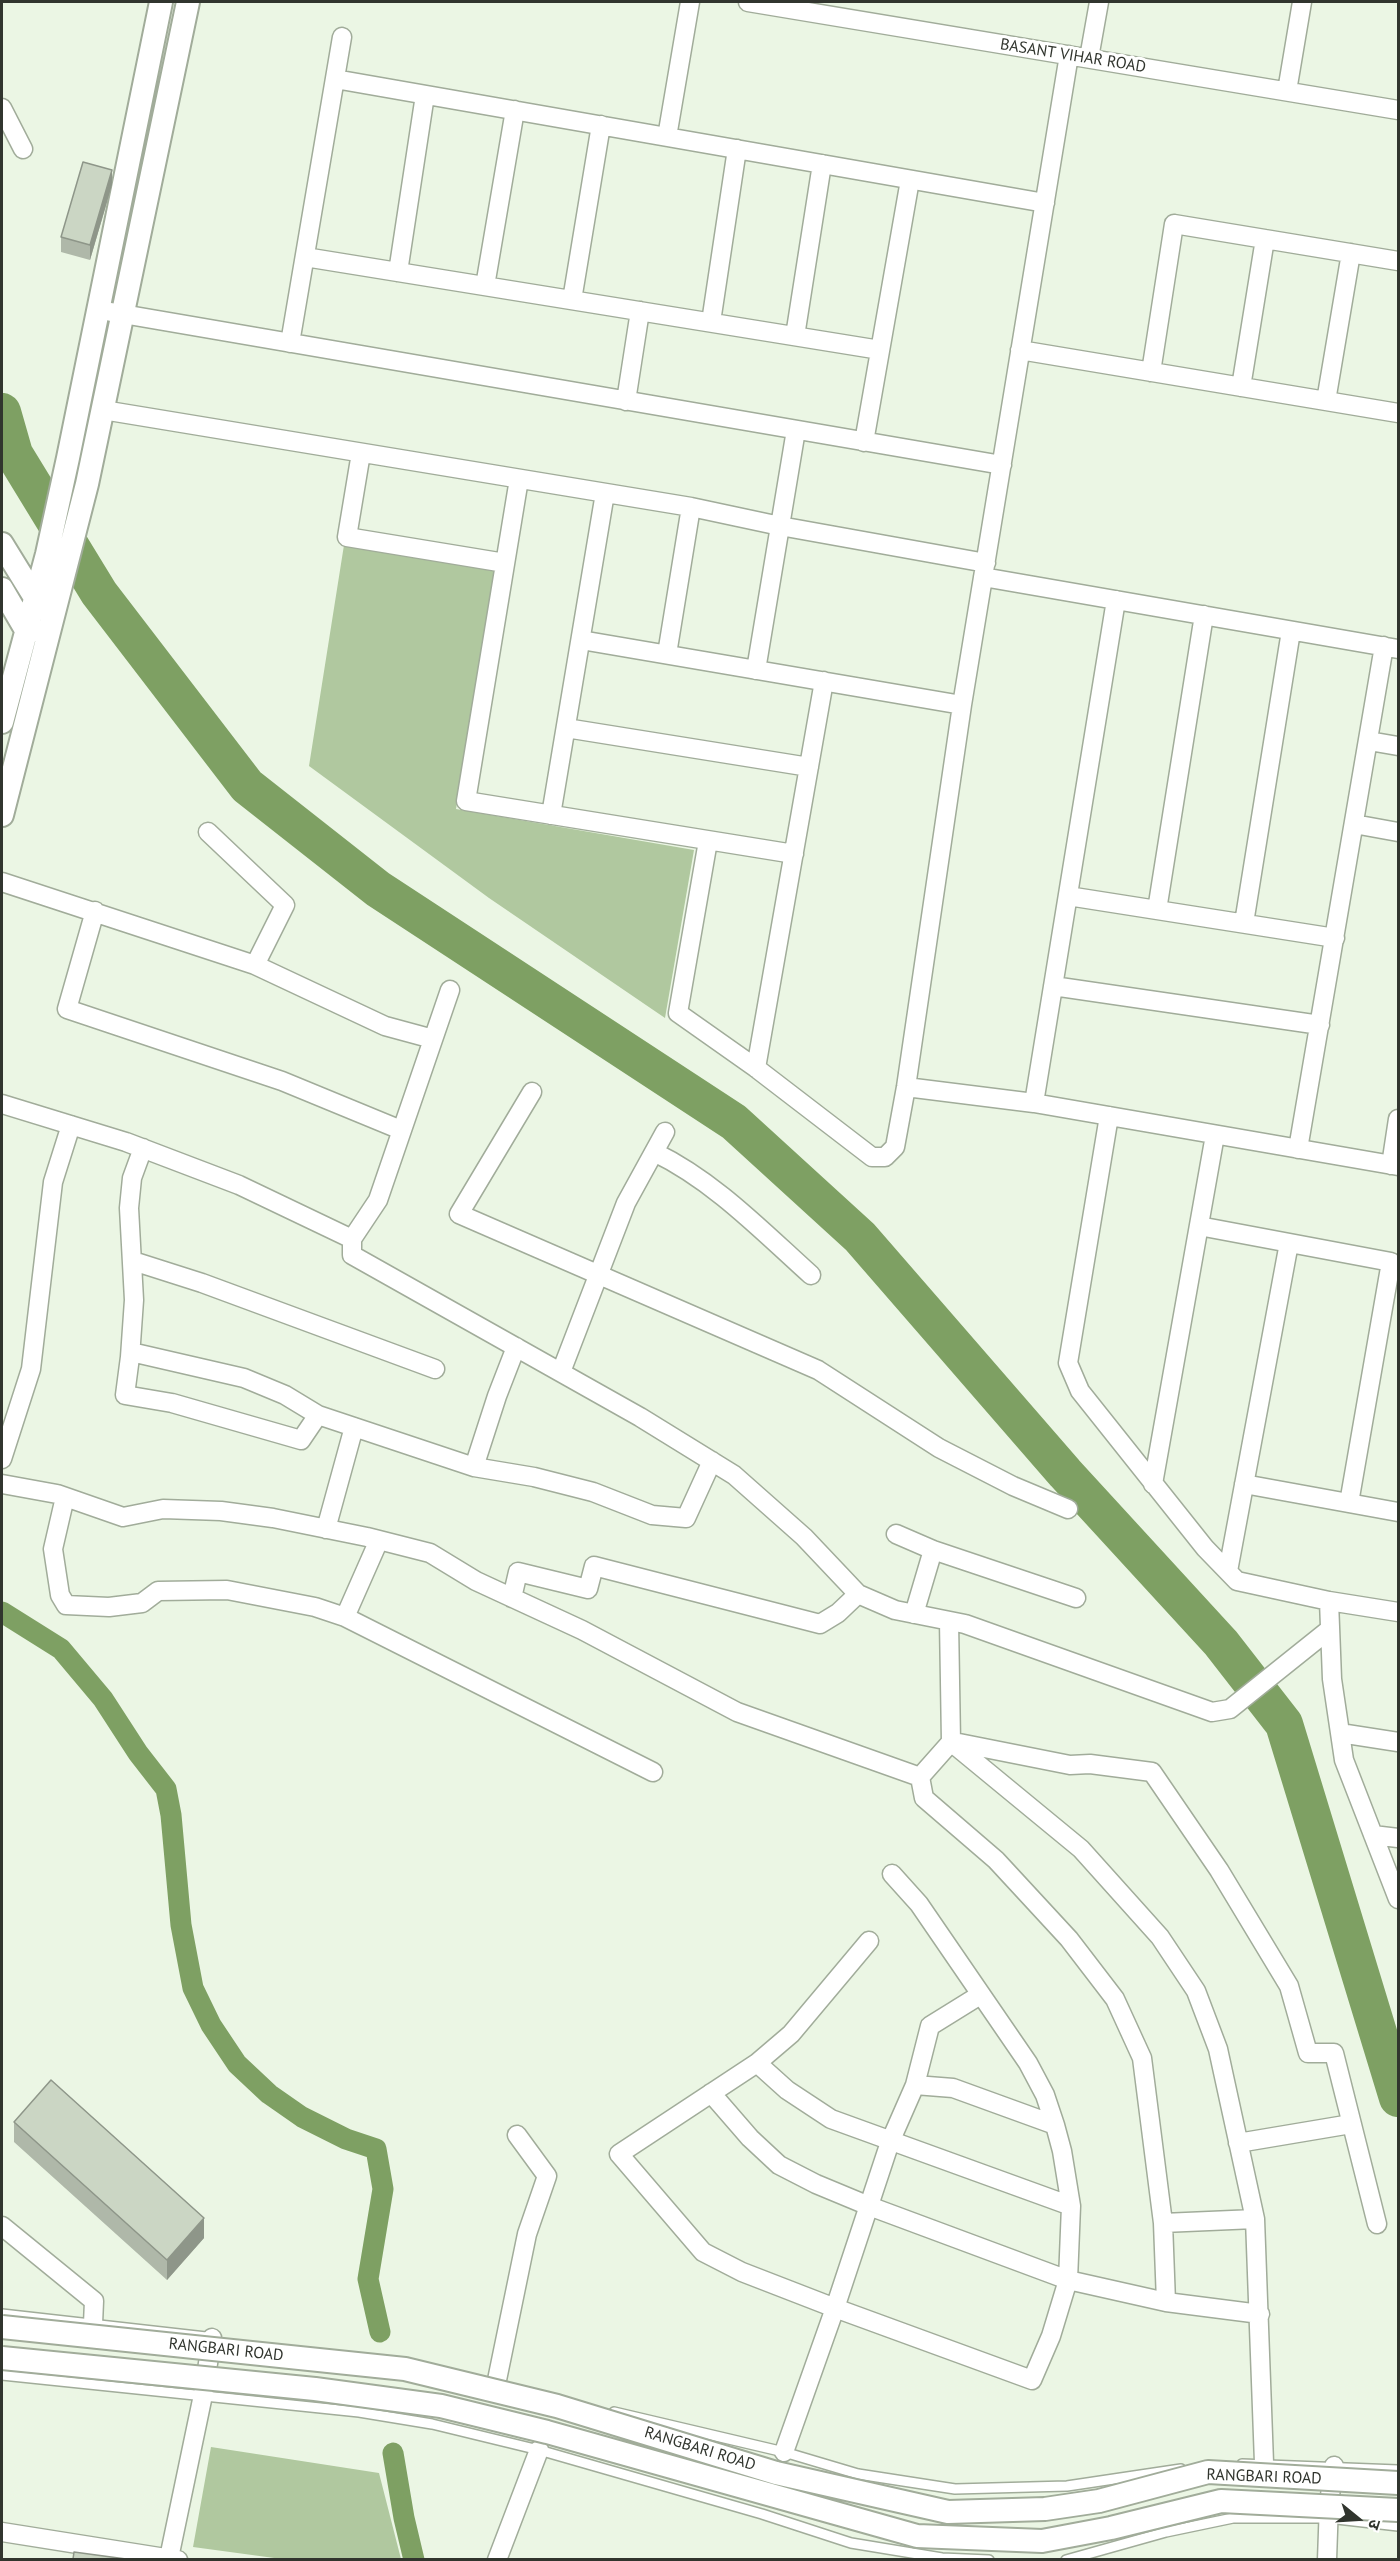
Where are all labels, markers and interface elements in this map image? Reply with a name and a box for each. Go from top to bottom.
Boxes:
street label: BASANT VIHAR ROAD [999,35,1147,77]
street label: RANGBARI ROAD [168,2334,284,2366]
street label: RANGBARI ROAD [642,2423,758,2475]
street label: RANGBARI ROAD [1206,2465,1322,2489]
north arrow [1328,2489,1388,2549]
text: उ [1364,2517,1386,2532]

